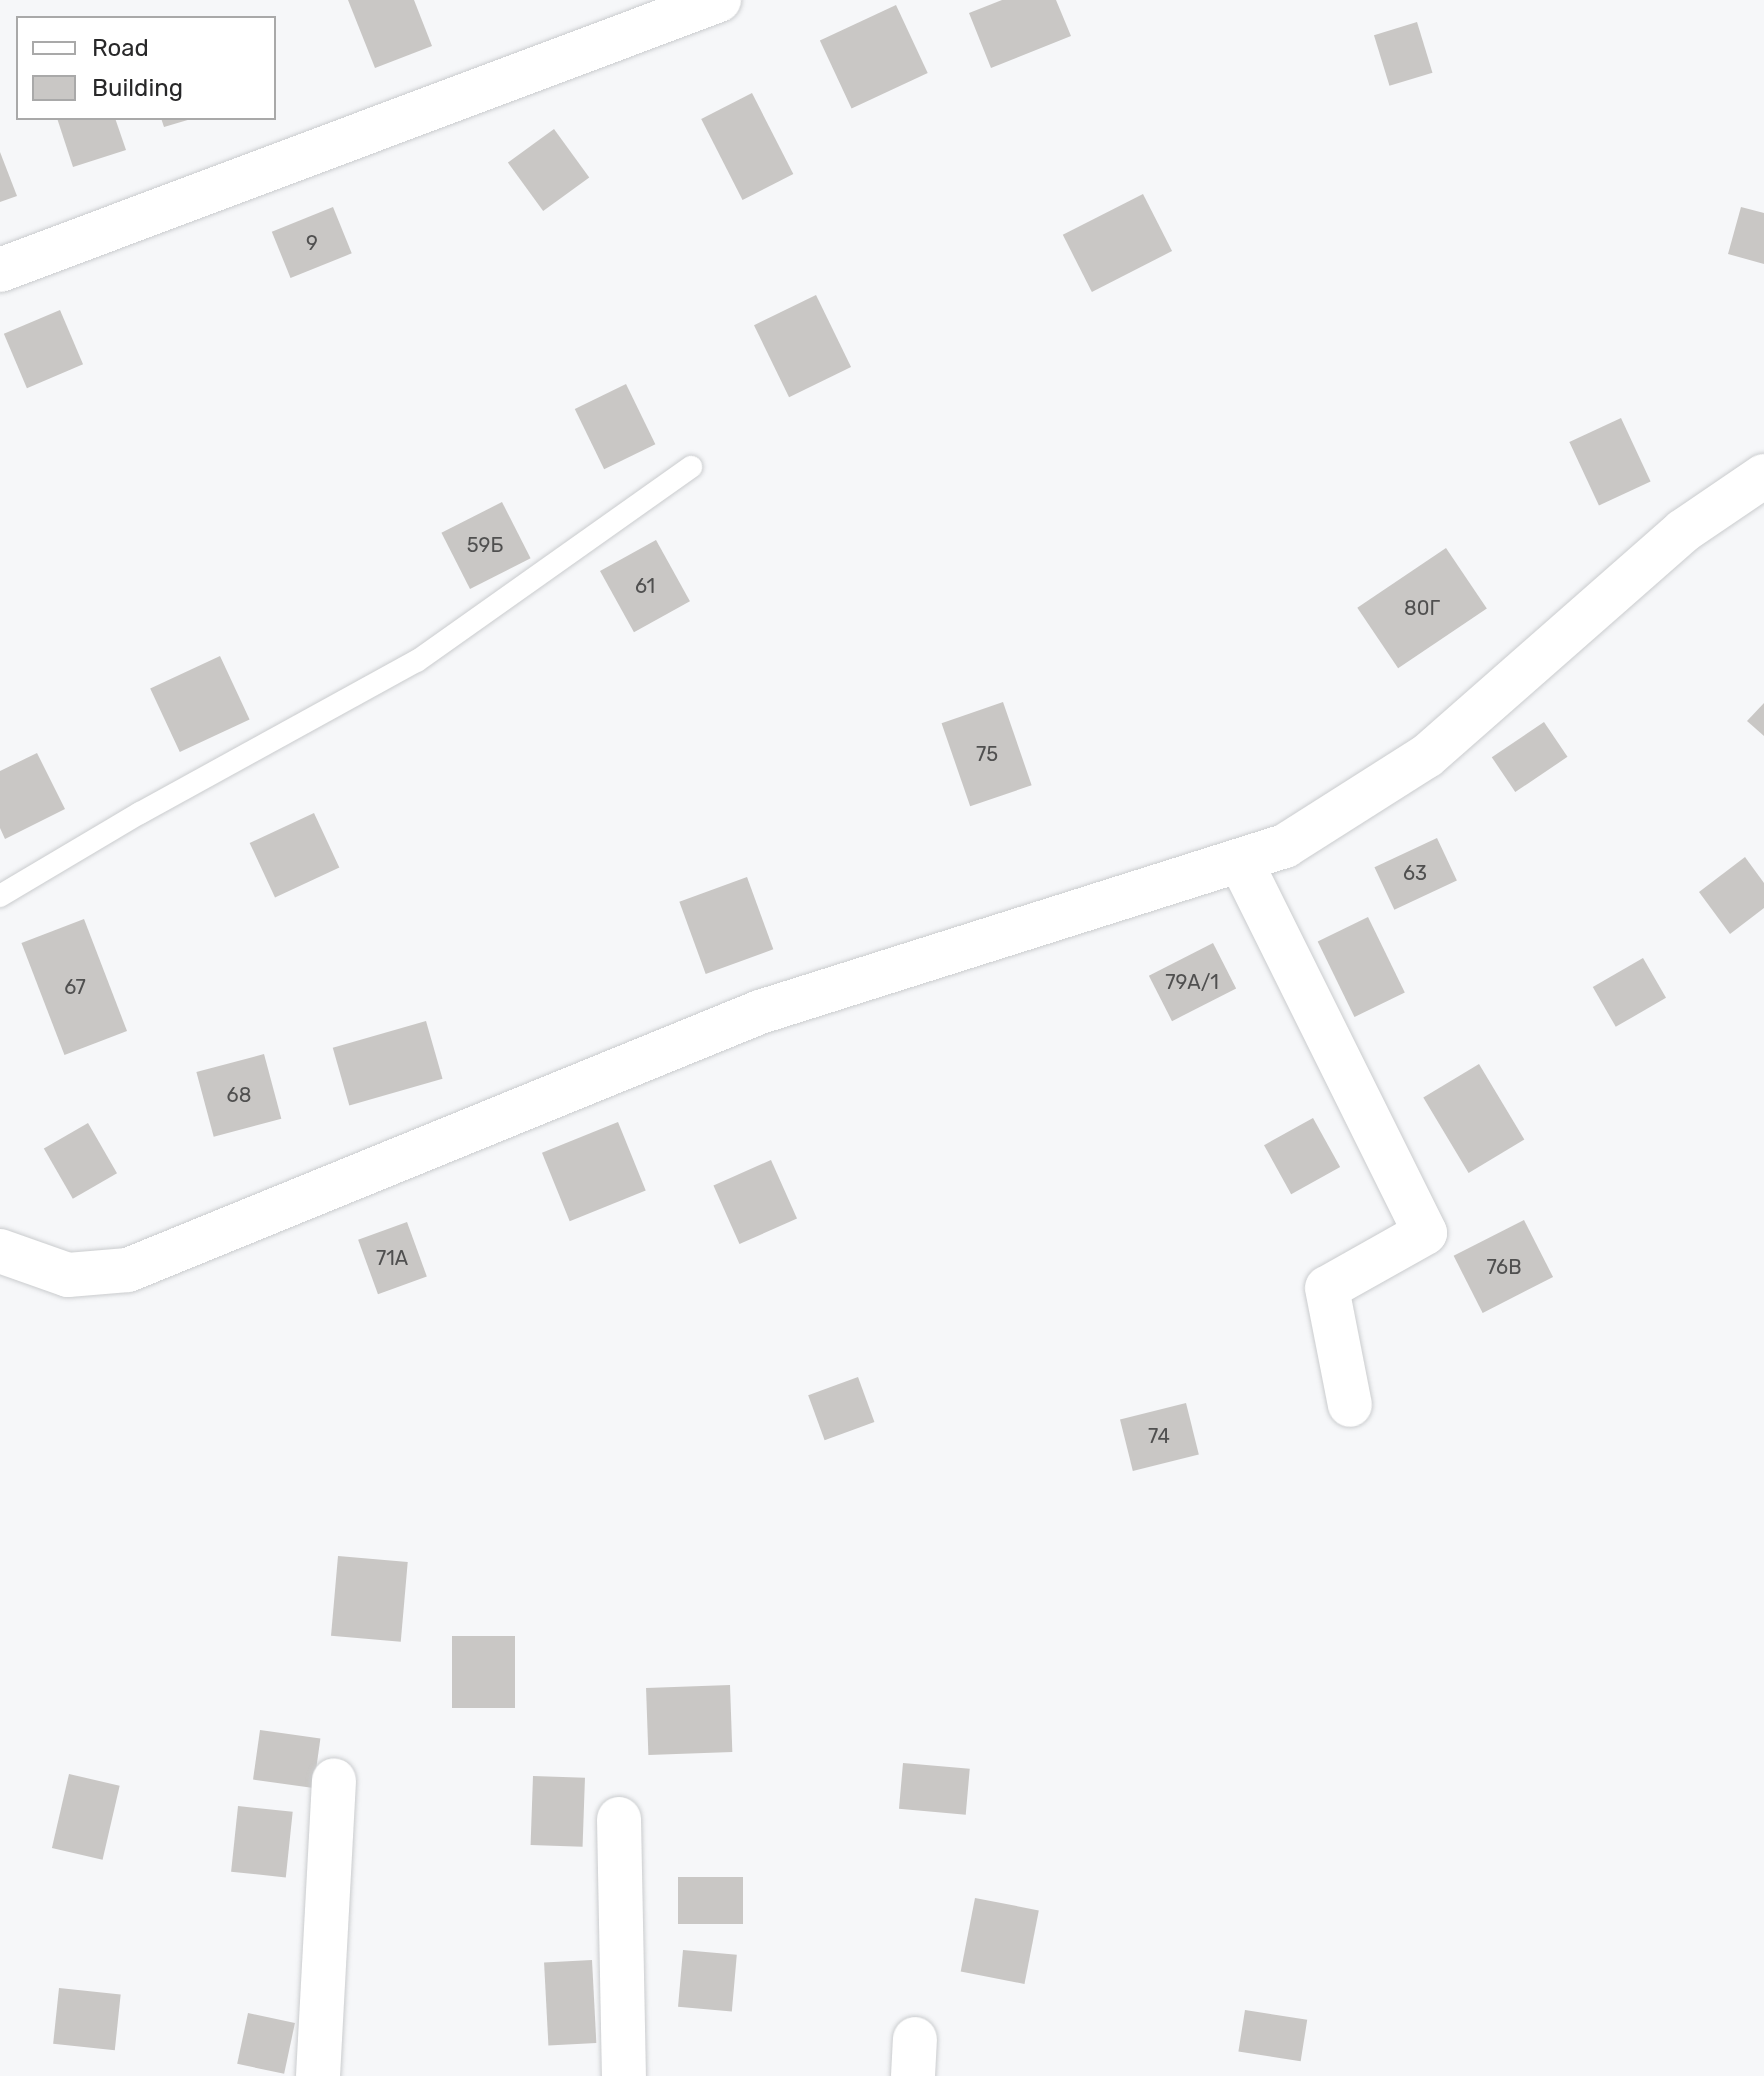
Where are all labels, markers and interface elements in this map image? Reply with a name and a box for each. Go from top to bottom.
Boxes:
legend [16,16,276,120]
text: Road [92,34,149,62]
text: Building [92,74,183,102]
house number: 9 [306,231,318,255]
house number: 59Б [467,533,503,557]
house number: 61 [635,574,655,598]
house number: 80Г [1404,596,1440,620]
house number: 75 [976,742,998,766]
house number: 63 [1403,861,1427,885]
house number: 79А/1 [1165,970,1219,994]
house number: 67 [64,975,86,999]
house number: 68 [227,1083,251,1107]
house number: 71А [376,1246,408,1270]
house number: 76В [1486,1255,1522,1279]
house number: 74 [1148,1424,1170,1448]

